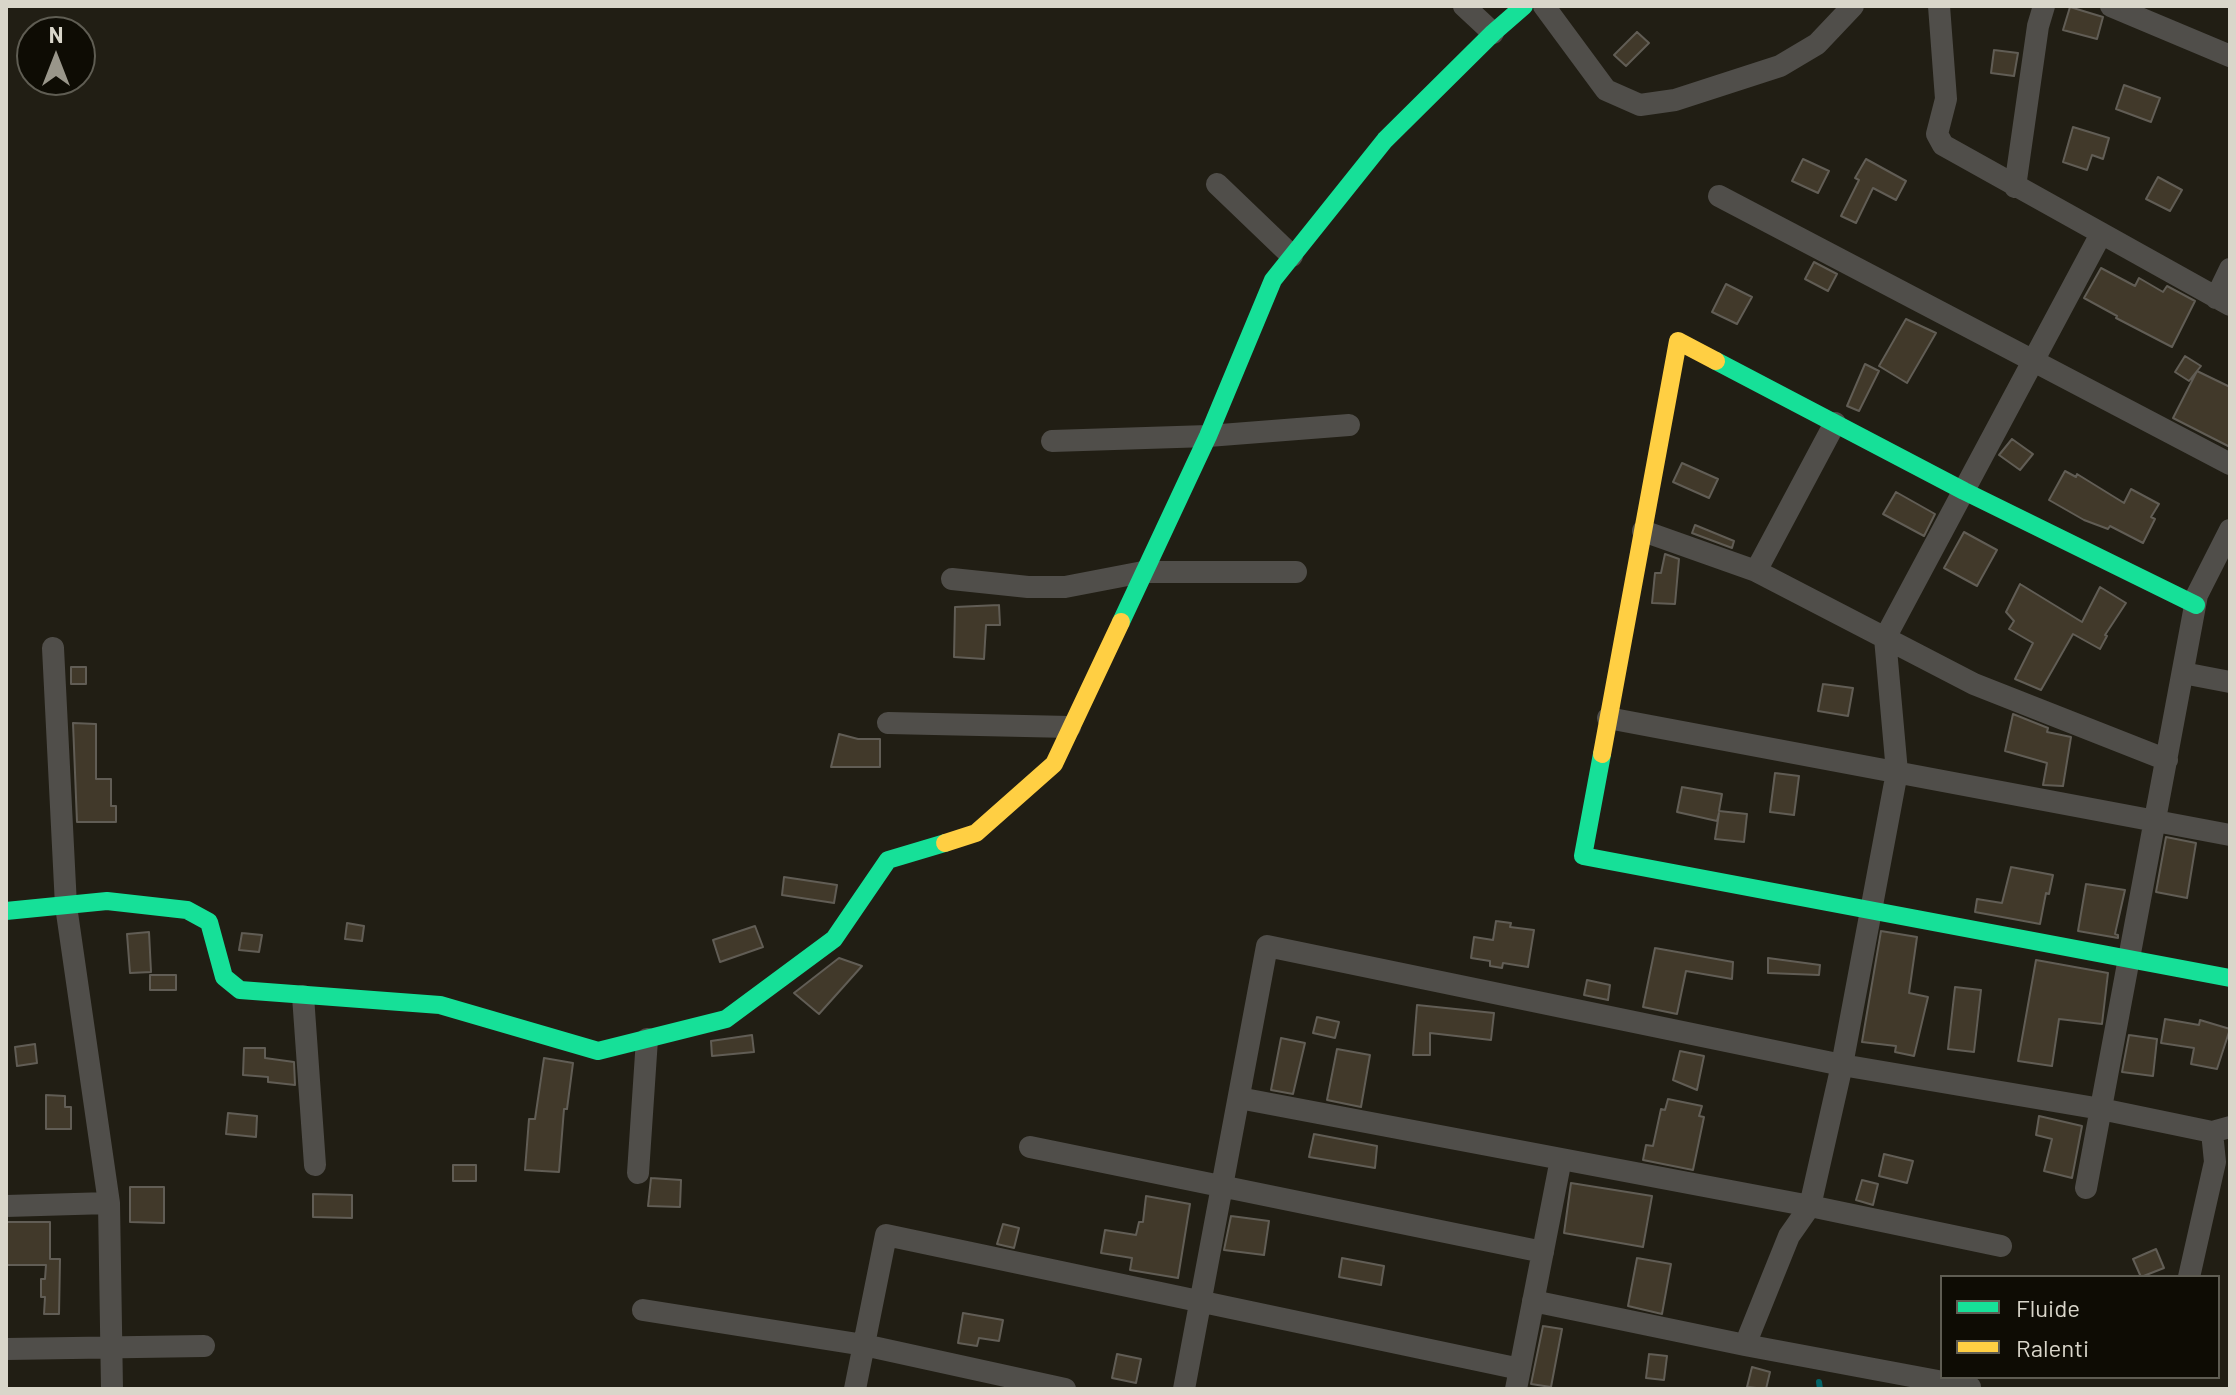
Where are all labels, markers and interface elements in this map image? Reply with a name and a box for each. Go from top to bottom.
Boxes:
north arrow [16,16,96,96]
text: N [49,21,63,47]
legend [1940,1275,2220,1379]
text: Fluide [2016,1293,2080,1322]
text: Ralenti [2016,1333,2089,1362]

